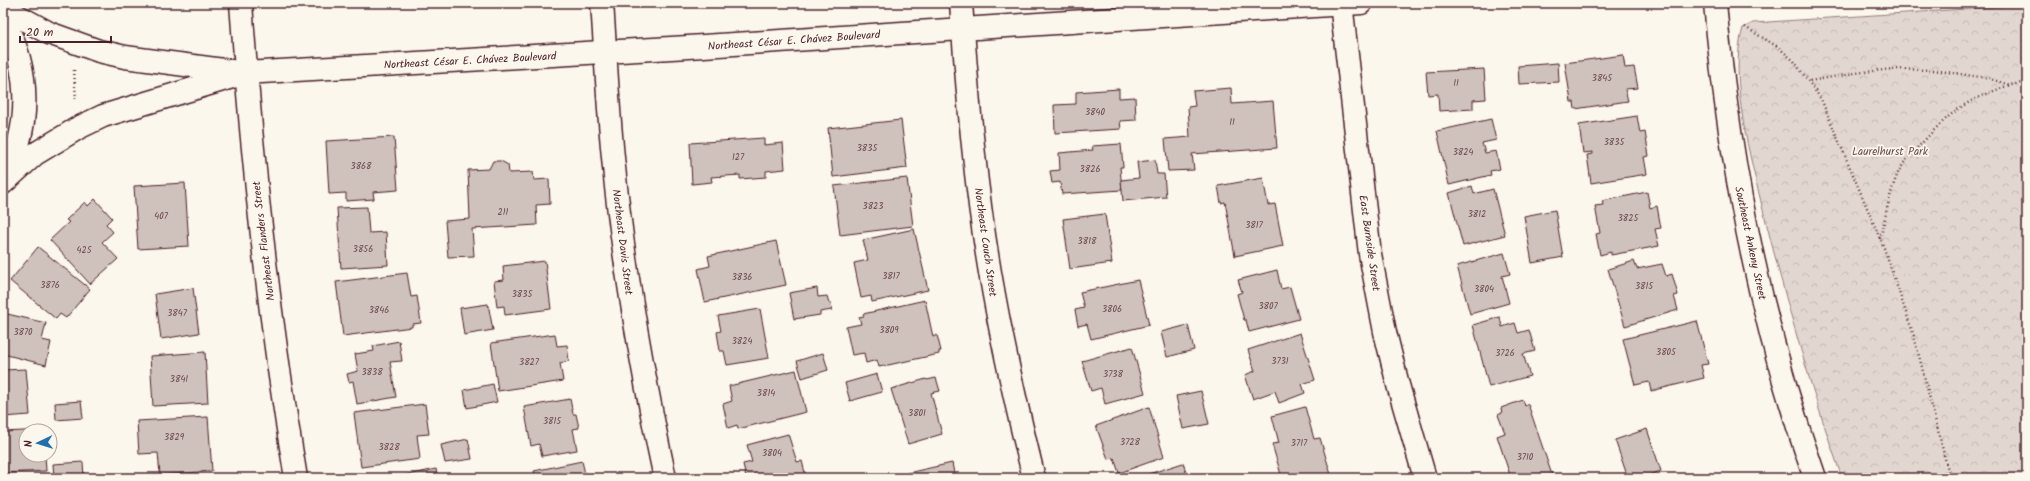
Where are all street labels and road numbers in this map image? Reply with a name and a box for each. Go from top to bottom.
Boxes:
street label: Northeast César E. Chávez Boulevard [707,26,881,56]
street label: Northeast César E. Chávez Boulevard [383,47,557,75]
street label: Northeast Flanders Street [248,179,280,302]
street label: Southeast Ankeny Street [1729,185,1771,302]
street label: Northeast Couch Street [968,187,1002,298]
street label: Northeast Davis Street [607,188,638,297]
street label: East Burnside Street [1353,194,1385,293]

